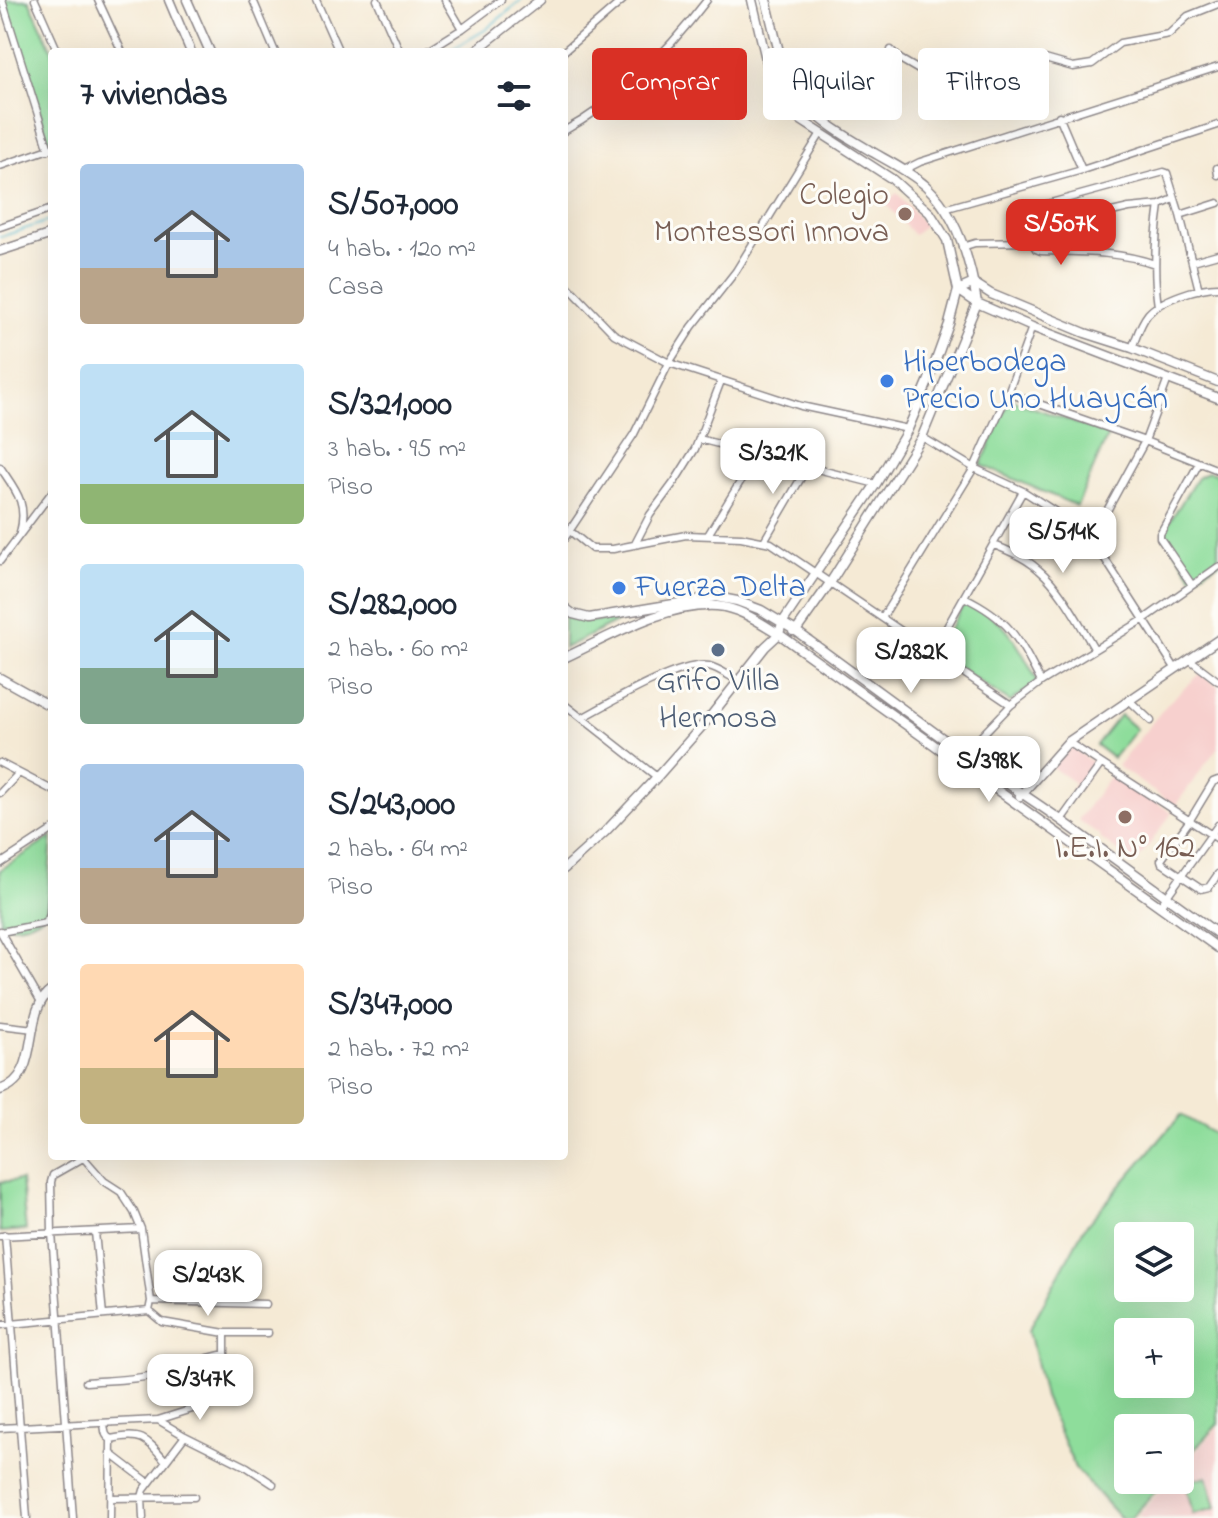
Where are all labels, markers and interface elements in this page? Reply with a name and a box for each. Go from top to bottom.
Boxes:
chip: Comprar [592,48,747,120]
chip: Alquilar [763,48,902,120]
chip: Filtros [918,48,1049,120]
text: 7 viviendas [80,71,228,121]
icon: filters [492,74,536,118]
place label: Colegio Montessori Innova [654,173,889,257]
text: S/507,000 [328,181,458,231]
icon: home [144,196,240,292]
pin: S/507K [996,199,1126,267]
marker: Colegio Montessori Innova [896,205,914,223]
text: S/507K [1024,206,1098,244]
text: 4 hab. · 120 m² [328,231,476,269]
text: Casa [328,269,384,307]
place label: Hiperbodega Precio Uno Huaycán [903,340,1168,424]
marker: Hiperbodega Precio Uno Huaycán [878,372,896,390]
text: S/321,000 [328,381,452,431]
icon: home [144,396,240,492]
pin: S/321K [708,428,838,496]
text: 3 hab. · 95 m² [328,431,466,469]
text: S/321K [738,435,808,473]
text: Piso [328,469,373,507]
pin: S/514K [998,507,1128,575]
text: S/514K [1027,514,1099,552]
place label: Fuerza Delta [634,565,806,612]
marker: Fuerza Delta [610,579,628,597]
text: S/282,000 [328,581,457,631]
icon: home [144,596,240,692]
pin: S/282K [846,627,976,695]
text: 2 hab. · 60 m² [328,631,468,669]
text: S/282K [875,634,947,672]
marker: Grifo Villa Hermosa [709,641,727,659]
place label: Grifo Villa Hermosa [656,659,780,743]
text: Piso [328,669,373,707]
pin: S/398K [924,736,1054,804]
text: S/398K [956,743,1022,781]
text: S/243,000 [328,781,455,831]
icon: home [144,796,240,892]
marker: I.E.I. N° 162 [1116,808,1134,826]
place label: I.E.I. N° 162 [1055,826,1195,873]
text: 2 hab. · 64 m² [328,831,468,869]
text: Piso [328,869,373,907]
text: S/347,000 [328,981,452,1031]
icon: home [144,996,240,1092]
text: 2 hab. · 72 m² [328,1031,469,1069]
text: Piso [328,1069,373,1107]
map controls [1114,1222,1194,1494]
button: layers [1114,1222,1194,1302]
pin: S/243K [143,1250,273,1318]
text: S/243K [172,1257,244,1295]
button: + [1114,1318,1194,1398]
pin: S/347K [135,1354,265,1422]
text: S/347K [165,1361,235,1399]
button: − [1114,1414,1194,1494]

